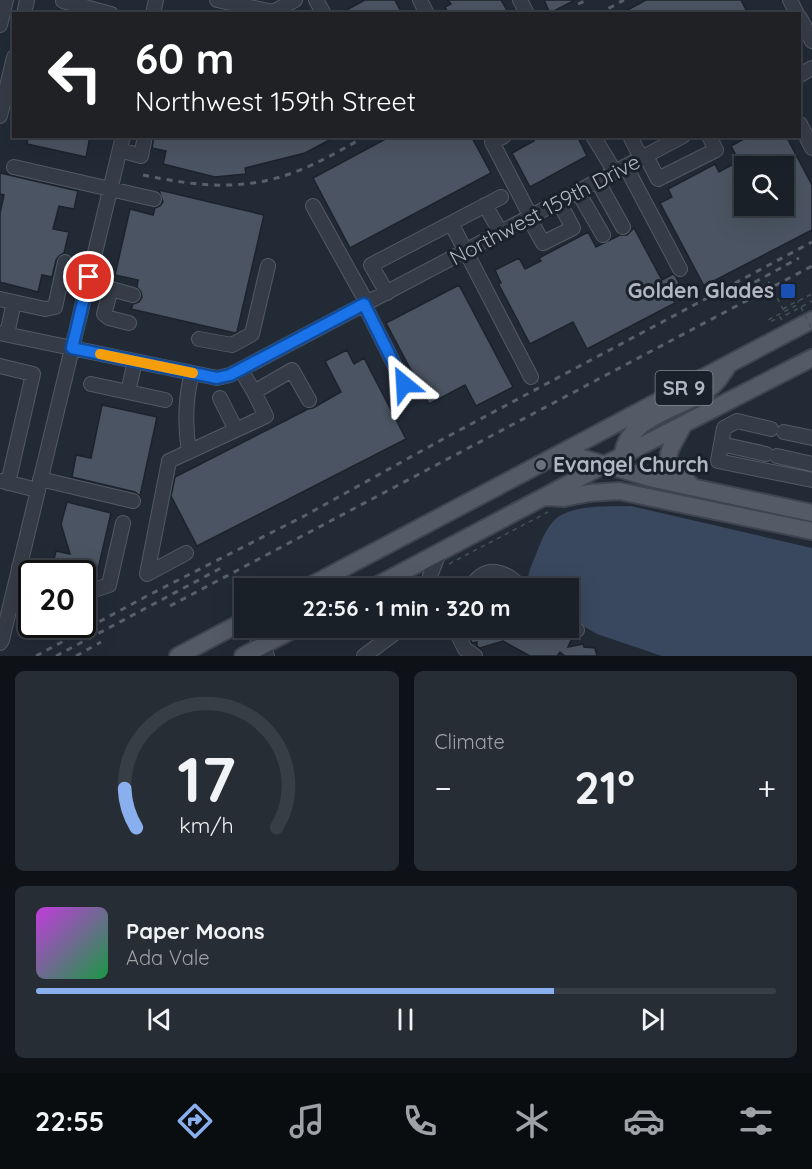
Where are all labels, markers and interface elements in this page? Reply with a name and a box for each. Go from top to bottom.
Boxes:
text: 60 m [135,32,235,85]
icon: left [36,36,114,114]
text: Northwest 159th Street [135,84,416,118]
street label: Northwest 159th Drive [445,148,644,270]
map controls [734,156,794,216]
button: search [734,156,794,216]
pin [63,251,114,302]
icon: arrive [72,260,105,293]
place label: Golden Glades [628,277,774,303]
marker: Golden Glades [779,282,797,300]
position arrow [372,352,436,416]
road number: SR 9 [656,371,712,405]
place label: Evangel Church [553,451,709,477]
marker: Evangel Church [534,458,548,472]
speed limit sign: 20 [18,560,96,638]
text: 22:56 · 1 min · 320 m [303,594,510,622]
text: Climate [435,729,505,754]
text: 17 [177,740,236,818]
text: 21° [574,759,635,815]
text: − [435,767,452,808]
text: + [757,767,776,808]
text: km/h [180,812,234,838]
text: Paper Moons [126,917,265,945]
text: Ada Vale [126,945,210,970]
icon: previous [143,1003,176,1036]
icon: pause [389,1003,422,1036]
icon: next [636,1003,669,1036]
icon: directions [174,1100,216,1142]
icon: music [286,1100,328,1142]
icon: phone [399,1100,441,1142]
icon: climate [511,1100,553,1142]
icon: car [623,1100,665,1142]
icon: filters [735,1100,777,1142]
text: 22:55 [35,1104,104,1138]

